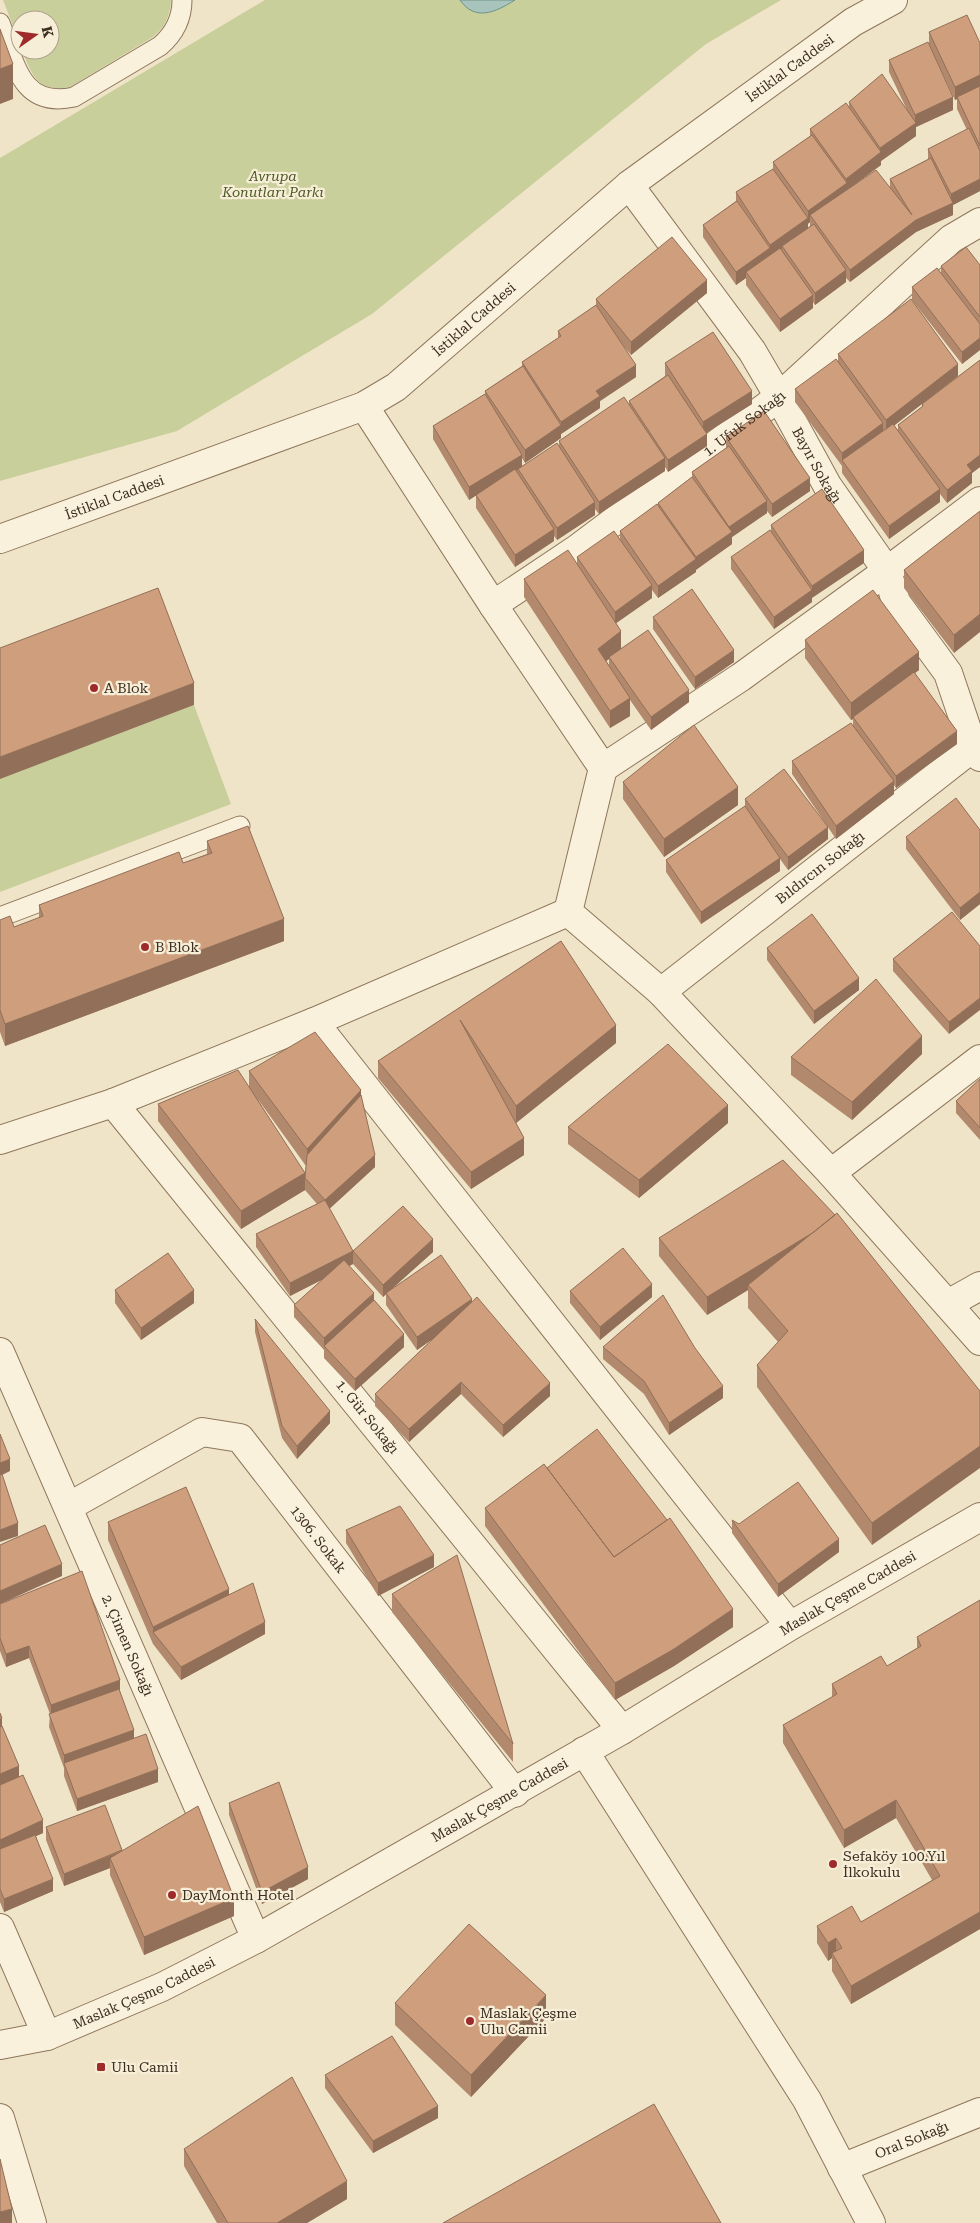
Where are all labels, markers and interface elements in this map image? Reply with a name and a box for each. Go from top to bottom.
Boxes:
north arrow [10,10,60,60]
text: K [39,25,57,39]
street label: İstiklal Caddesi [743,31,837,105]
park label: Avrupa Konutları Parkı [221,168,324,200]
street label: İstiklal Caddesi [429,279,519,360]
street label: 1. Ufuk Sokağı [700,387,789,459]
street label: Bayır Sokağı [789,425,845,506]
street label: İstiklal Caddesi [63,472,167,523]
place label: A Blok [104,680,149,696]
marker: A Blok [88,682,100,694]
street label: Bıldırcın Sokağı [773,827,868,907]
place label: B Blok [155,939,199,955]
marker: B Blok [139,941,151,953]
street label: 1. Gür Sokağı [333,1377,403,1457]
street label: 1306. Sokak [287,1502,350,1576]
street label: Maslak Çeşme Caddesi [777,1547,919,1638]
street label: 2. Çimen Sokağı [99,1592,157,1699]
street label: Maslak Çeşme Caddesi [429,1754,571,1845]
place label: Sefaköy 100.Yıl İlkokulu [843,1848,946,1880]
marker: Sefaköy 100.Yıl İlkokulu [827,1858,839,1870]
place label: DayMonth Hotel [182,1887,295,1903]
marker: DayMonth Hotel [166,1889,178,1901]
street label: Maslak Çeşme Caddesi [70,1953,218,2032]
place label: Maslak Çeşme Ulu Camii [480,2005,577,2037]
marker: Maslak Çeşme Ulu Camii [464,2015,476,2027]
place label: Ulu Camii [111,2059,179,2075]
marker: Ulu Camii [95,2061,107,2073]
street label: Oral Sokağı [872,2117,951,2162]

